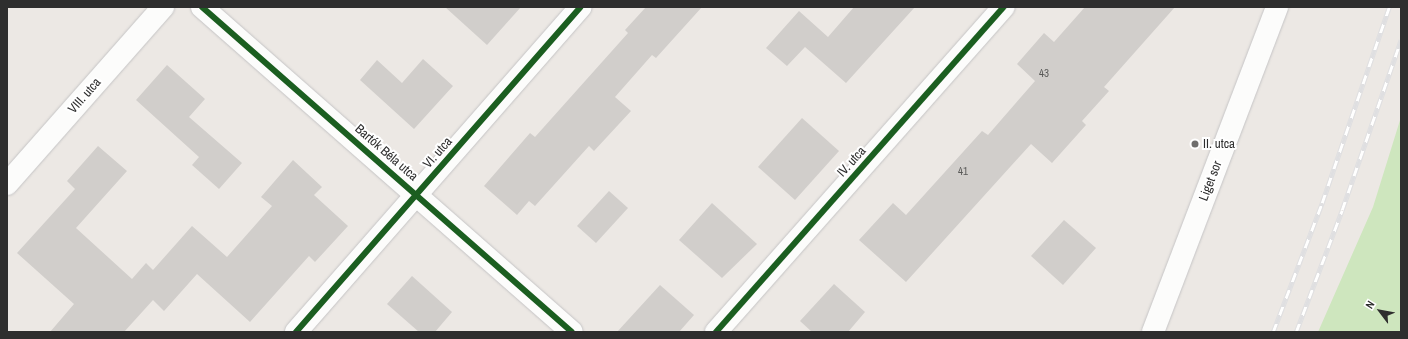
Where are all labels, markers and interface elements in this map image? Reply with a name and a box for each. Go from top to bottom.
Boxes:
house number: 43 [1039,66,1049,80]
street label: VIII. utca [65,75,105,117]
street label: Bartók Béla utca [351,121,421,185]
street label: VI. utca [420,134,456,172]
place label: II. utca [1203,136,1235,152]
marker: II. utca [1190,139,1200,149]
street label: IV. utca [834,144,870,180]
street label: Liget sor [1196,159,1226,203]
house number: 41 [958,164,968,178]
north arrow [1360,291,1400,331]
text: N [1362,298,1377,311]

